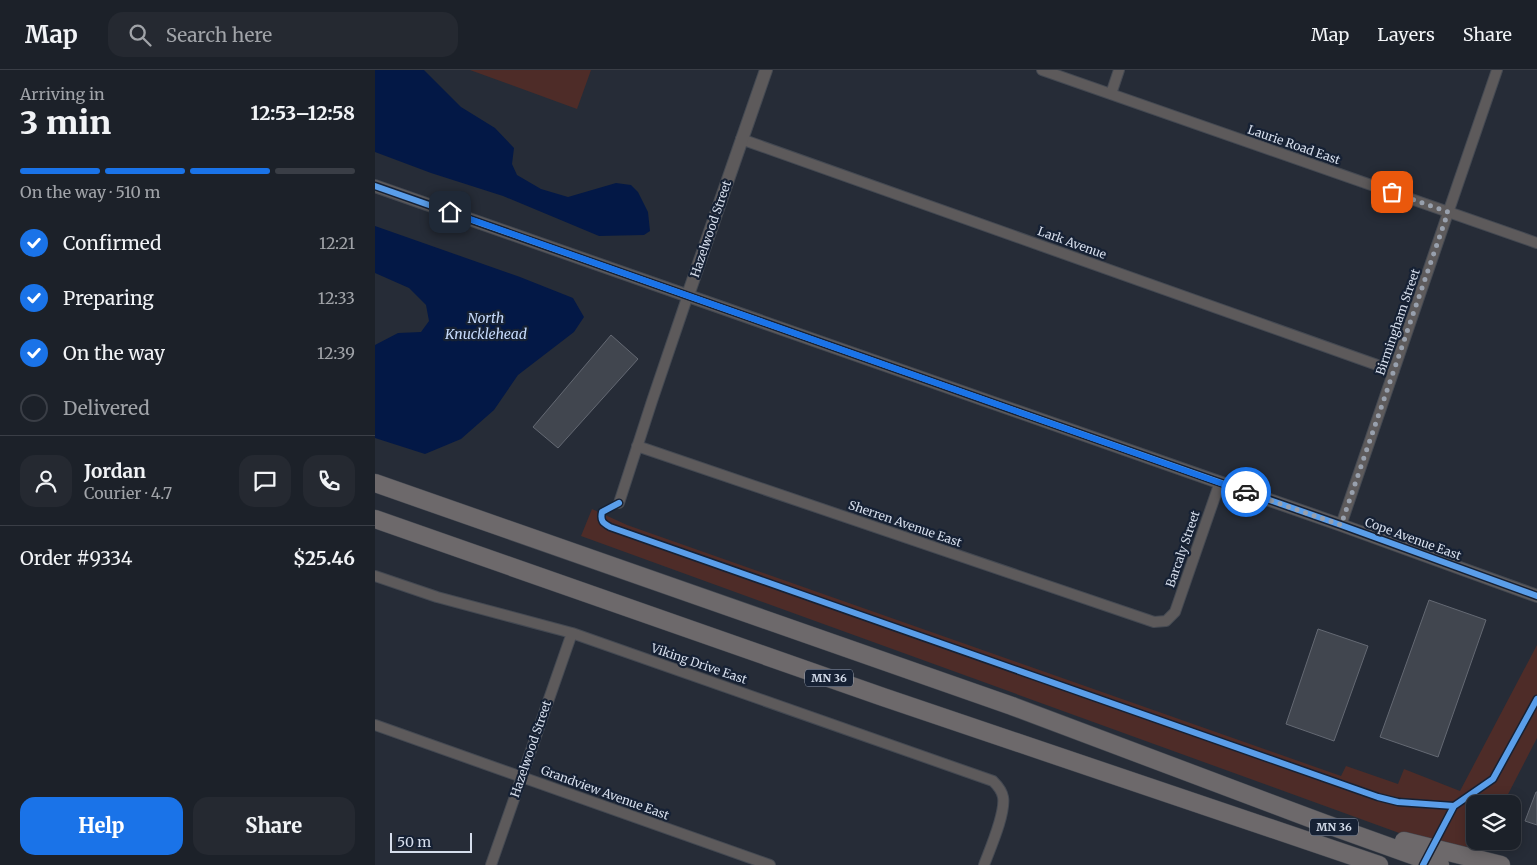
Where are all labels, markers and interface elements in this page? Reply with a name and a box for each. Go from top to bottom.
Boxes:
search box [108,12,458,57]
text: Map [25,19,78,50]
icon: search [126,21,154,49]
text: Search here [166,23,272,47]
text: Map [1311,23,1349,46]
text: Layers [1377,23,1435,46]
text: Share [1463,23,1512,46]
text: Arriving in [20,84,105,104]
text: 12:53–12:58 [250,101,355,125]
text: 3 min [20,103,111,143]
street label: Laurie Road East [1246,122,1343,168]
pin [1371,171,1413,213]
street label: Hazelwood Street [687,178,734,279]
icon: bag [1378,178,1406,206]
text: On the way · 510 m [20,182,160,202]
pin [429,191,471,233]
icon: home [436,198,464,226]
street label: Lark Avenue [1036,223,1109,262]
icon: check [20,229,48,257]
text: Confirmed [63,231,161,255]
text: 12:21 [319,233,355,253]
street label: Birmingham Street [1372,266,1423,377]
icon: check [20,284,48,312]
text: Preparing [63,286,154,310]
text: 12:33 [318,288,355,308]
water label: North Knucklehead [444,309,527,343]
icon: check [20,339,48,367]
text: On the way [63,341,165,365]
text: 12:39 [317,343,355,363]
text: Delivered [63,396,150,420]
button: person [20,455,72,507]
button: chat [239,455,291,507]
button: phone [303,455,355,507]
text: Jordan [84,459,146,483]
courier [1221,467,1271,517]
icon: car [1232,478,1260,506]
text: Courier · 4.7 [84,483,172,503]
street label: Sherren Avenue East [847,497,964,550]
street label: Barcaly Street [1162,508,1203,589]
street label: Cope Avenue East [1363,514,1464,563]
text: Order #9334 [20,546,133,570]
text: $25.46 [293,546,355,570]
street label: Viking Drive East [648,640,749,687]
road number: MN 36 [805,670,853,686]
street label: Hazelwood Street [507,698,554,799]
street label: Grandview Avenue East [539,762,672,823]
map controls [1466,795,1521,850]
button: layers [1466,795,1521,850]
button: Help [20,797,183,855]
button: Share [193,797,355,855]
road number: MN 36 [1310,819,1358,836]
scale bar [390,830,473,853]
text: 50 m [397,833,431,851]

